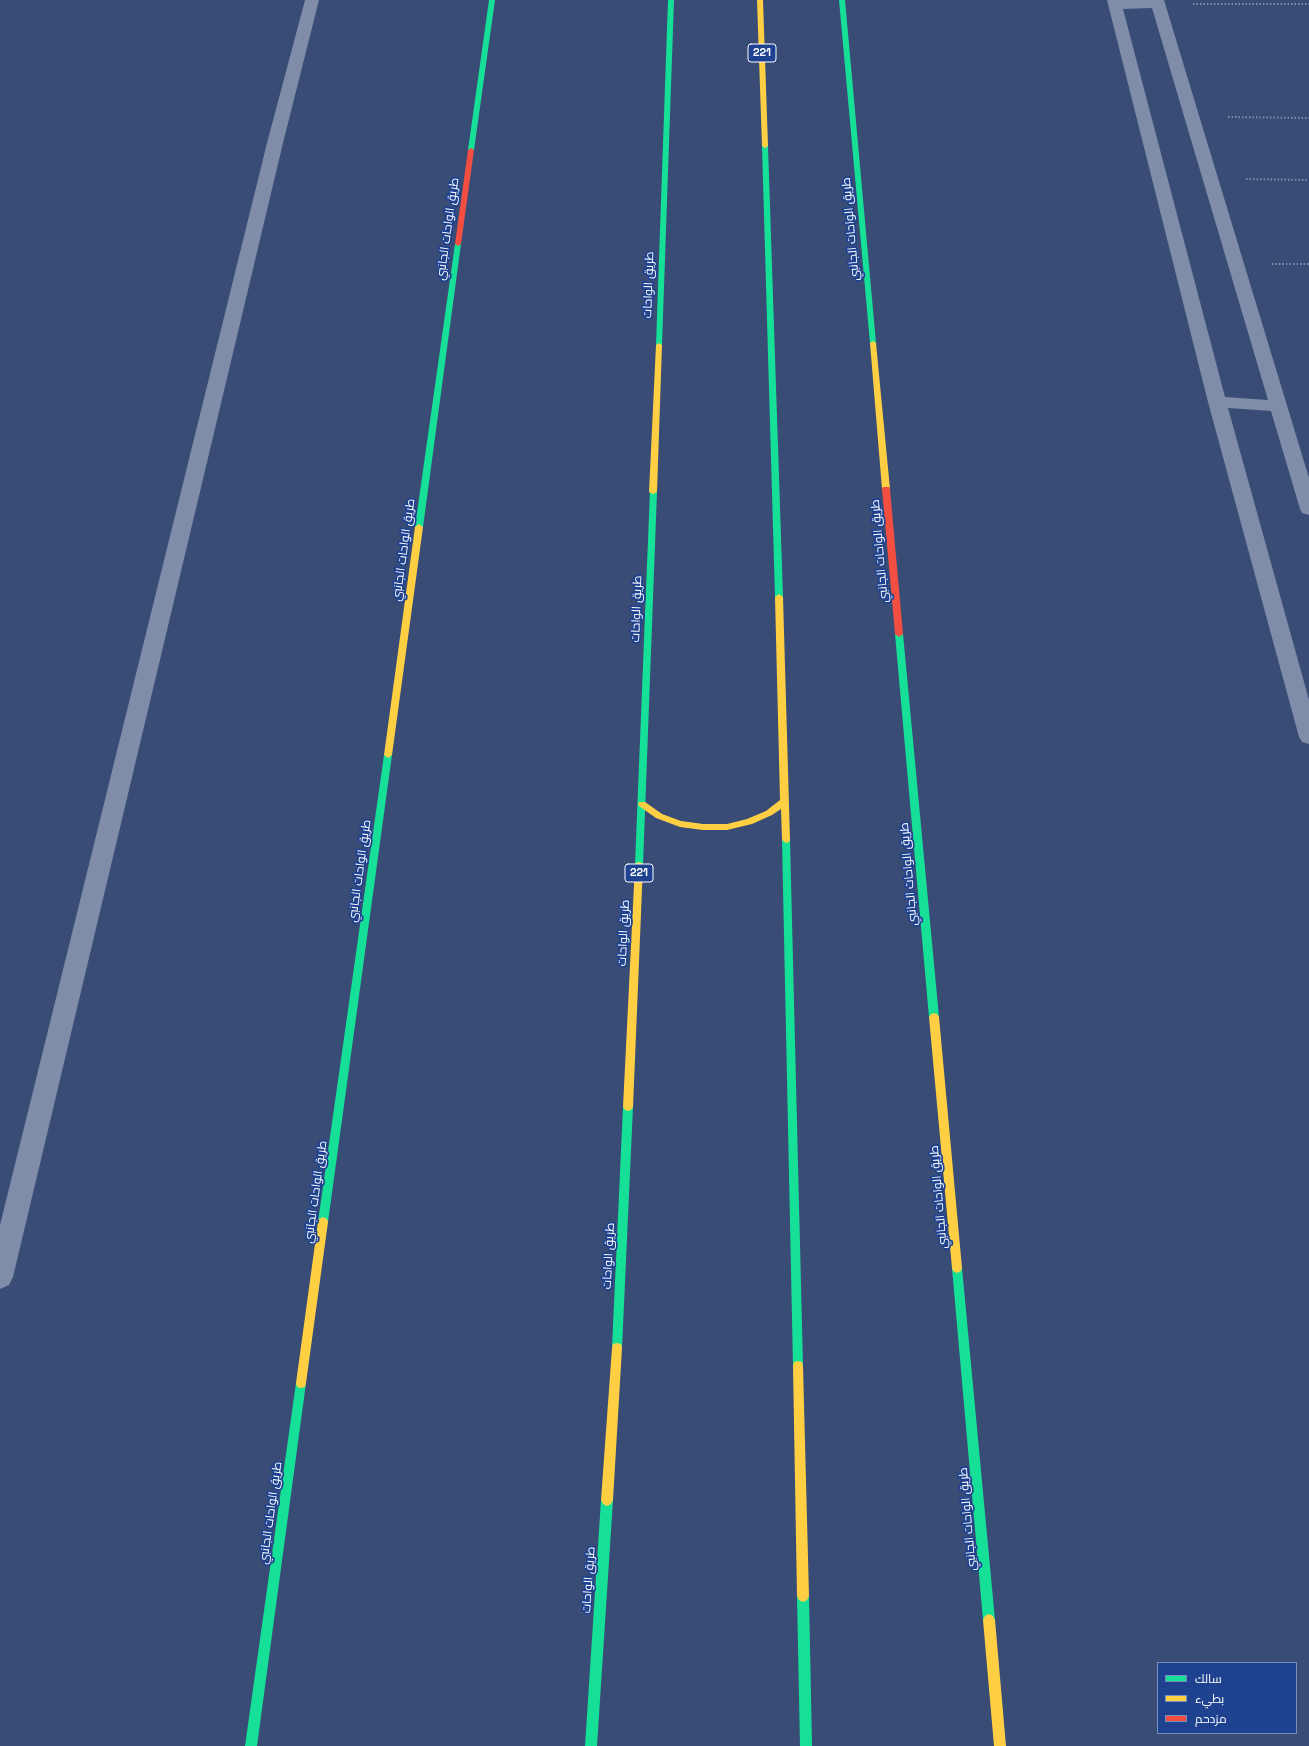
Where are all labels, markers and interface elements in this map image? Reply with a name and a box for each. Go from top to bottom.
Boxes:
road number: 221 [748,44,776,62]
street label: طريق الواحات الجانبي [434,177,462,281]
street label: طريق الواحات الجانبي [839,177,863,281]
street label: طريق الواحات [641,251,657,319]
street label: طريق الواحات الجانبي [390,498,418,602]
street label: طريق الواحات الجانبي [868,499,892,603]
street label: طريق الواحات [629,575,645,643]
street label: طريق الواحات الجانبي [346,819,374,923]
street label: طريق الواحات الجانبي [897,822,921,926]
road number: 221 [625,864,653,882]
street label: طريق الواحات [615,899,633,967]
street label: طريق الواحات الجانبي [302,1140,330,1244]
street label: طريق الواحات الجانبي [927,1145,951,1249]
street label: طريق الواحات [600,1222,618,1290]
street label: طريق الواحات الجانبي [257,1461,285,1565]
street label: طريق الواحات الجانبي [956,1467,980,1571]
street label: طريق الواحات [579,1546,599,1614]
legend [1157,1662,1297,1734]
text: سالك [1195,1671,1222,1687]
text: بطيء [1195,1691,1224,1707]
text: مزدحم [1195,1711,1227,1727]

